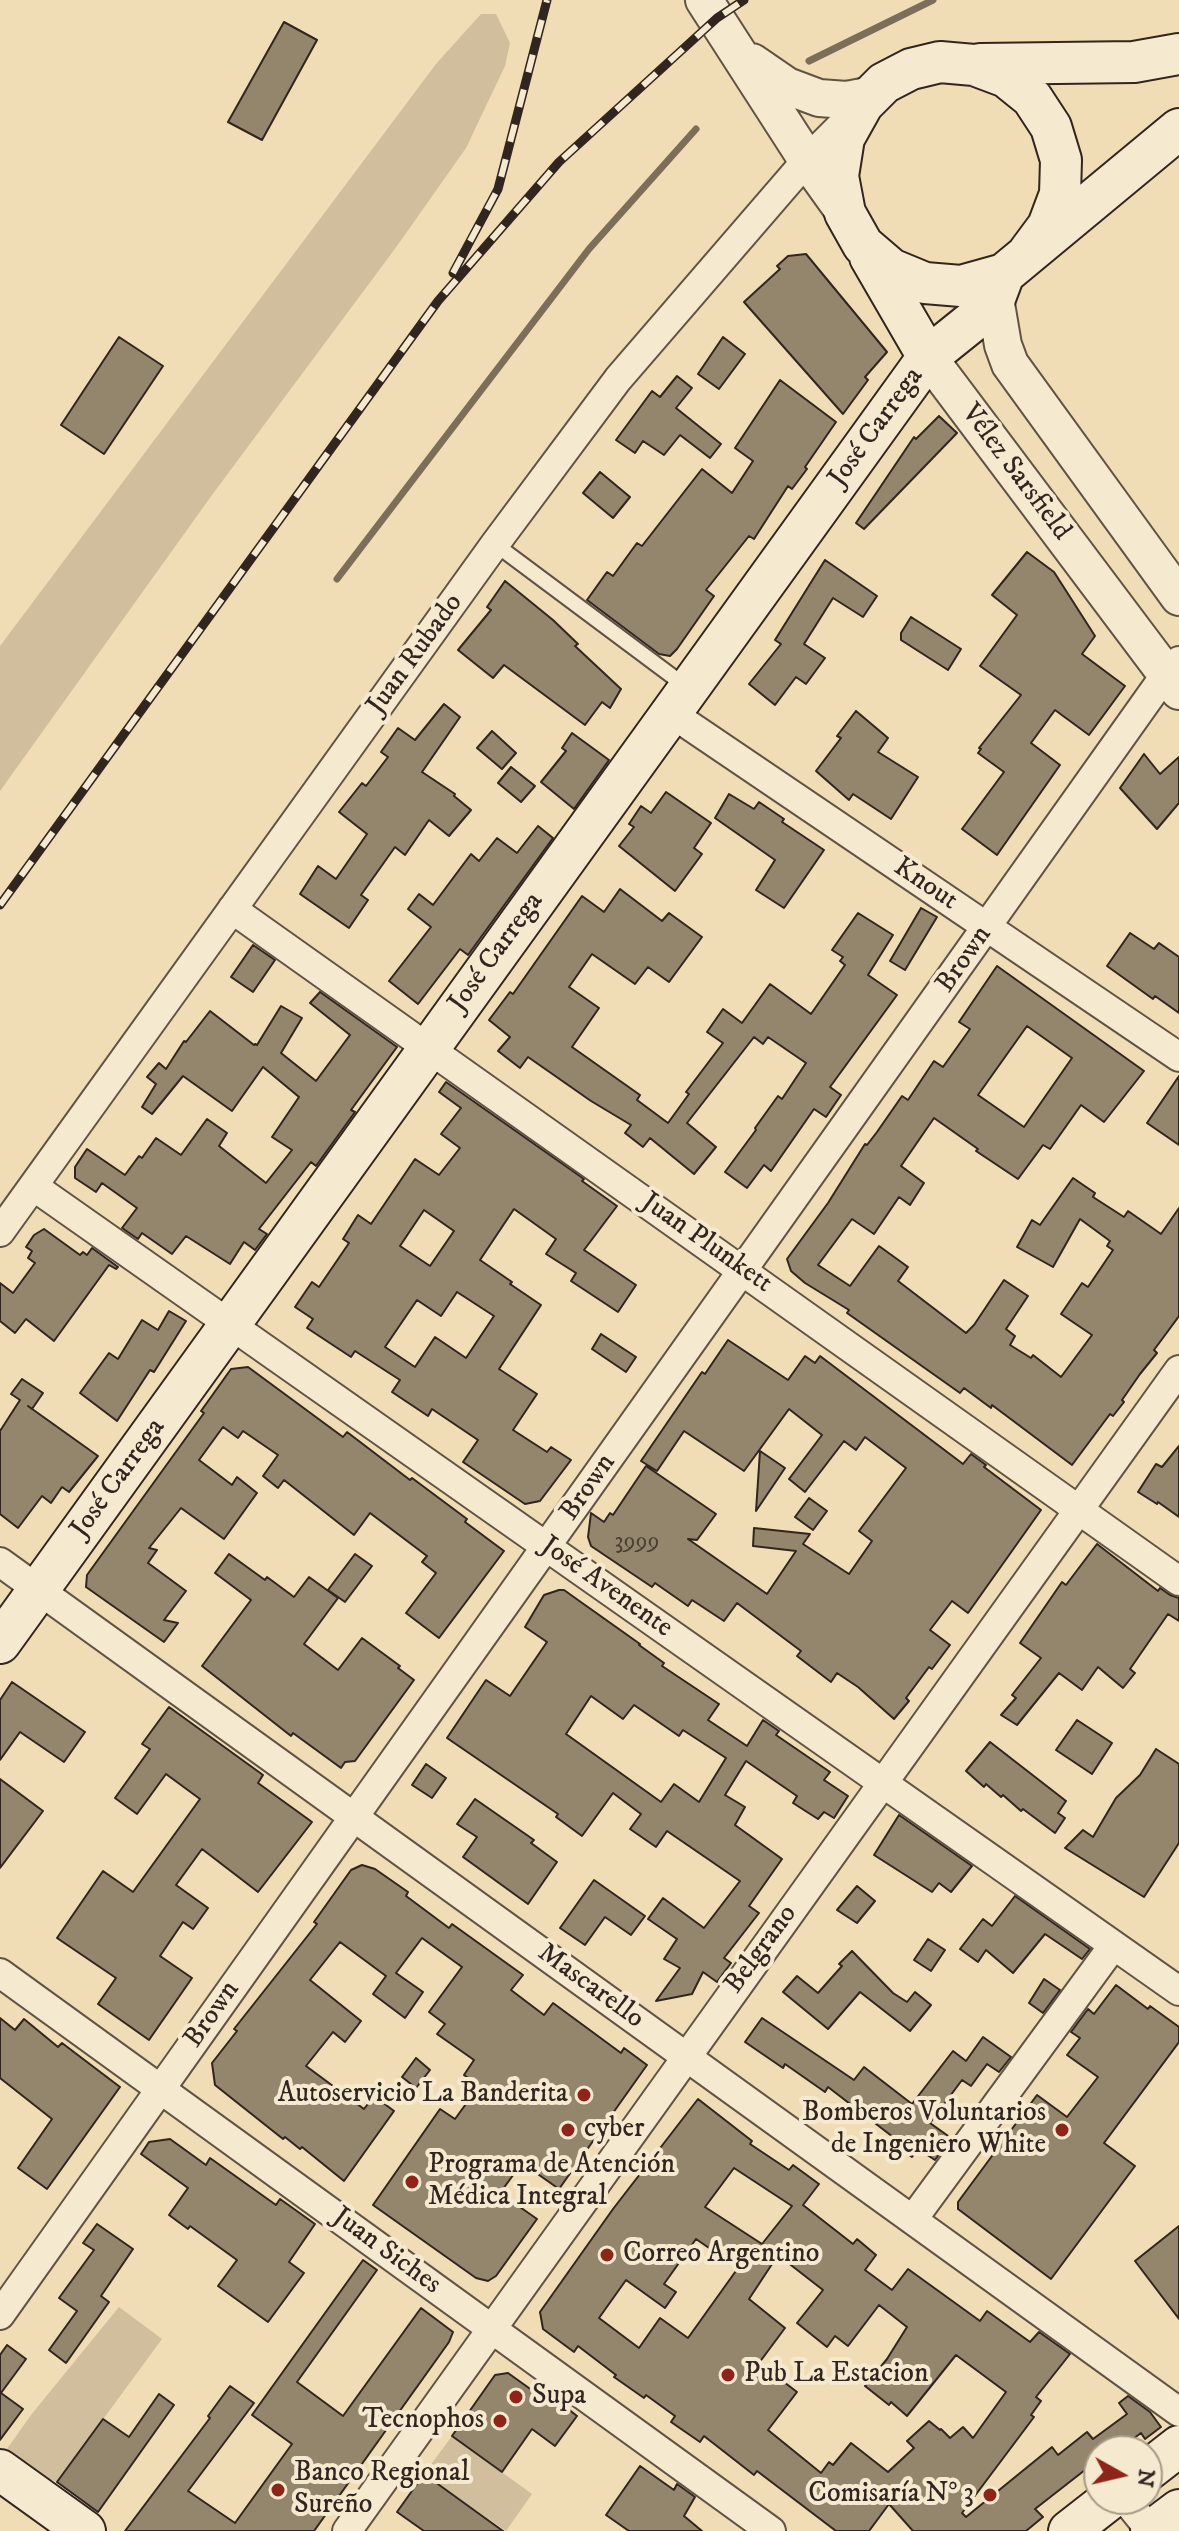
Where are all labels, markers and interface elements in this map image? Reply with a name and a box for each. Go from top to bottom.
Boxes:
street label: José Carrega [822,362,932,494]
street label: Vélez Sarsfield [953,398,1077,548]
street label: Juan Rubado [361,588,471,722]
street label: Knout [886,851,964,919]
street label: José Carrega [442,887,552,1019]
street label: Brown [930,920,1000,1000]
street label: Juan Plunkett [634,1187,778,1301]
street label: José Carrega [64,1413,174,1545]
street label: Brown [554,1448,624,1528]
house number: 3999 [615,1529,659,1557]
street label: José Avenente [534,1530,678,1646]
street label: Belgrano [718,1899,806,2001]
street label: Mascarello [530,1937,650,2037]
street label: Brown [178,1975,248,2055]
place label: Autoservicio La Banderita [278,2078,568,2112]
marker: Autoservicio La Banderita [575,2086,593,2104]
place label: Bomberos Voluntarios de Ingeniero White [802,2097,1046,2163]
place label: cyber [584,2113,644,2147]
marker: cyber [559,2121,577,2139]
marker: Bomberos Voluntarios de Ingeniero White [1053,2121,1071,2139]
place label: Programa de Atención Médica Integral [428,2149,675,2215]
marker: Programa de Atención Médica Integral [403,2173,421,2191]
street label: Juan Siches [325,2201,447,2303]
place label: Correo Argentino [623,2238,819,2272]
marker: Correo Argentino [598,2246,616,2264]
place label: Pub La Estacion [744,2358,929,2392]
marker: Pub La Estacion [719,2366,737,2384]
place label: Supa [532,2380,586,2414]
marker: Supa [507,2388,525,2406]
place label: Tecnophos [362,2404,484,2438]
marker: Tecnophos [491,2412,509,2430]
north arrow [1083,2435,1163,2515]
place label: Banco Regional Sureño [294,2457,469,2523]
text: N [1131,2467,1160,2489]
place label: Comisaría N° 3 [808,2478,974,2512]
marker: Banco Regional Sureño [269,2481,287,2499]
marker: Comisaría N° 3 [981,2486,999,2504]

